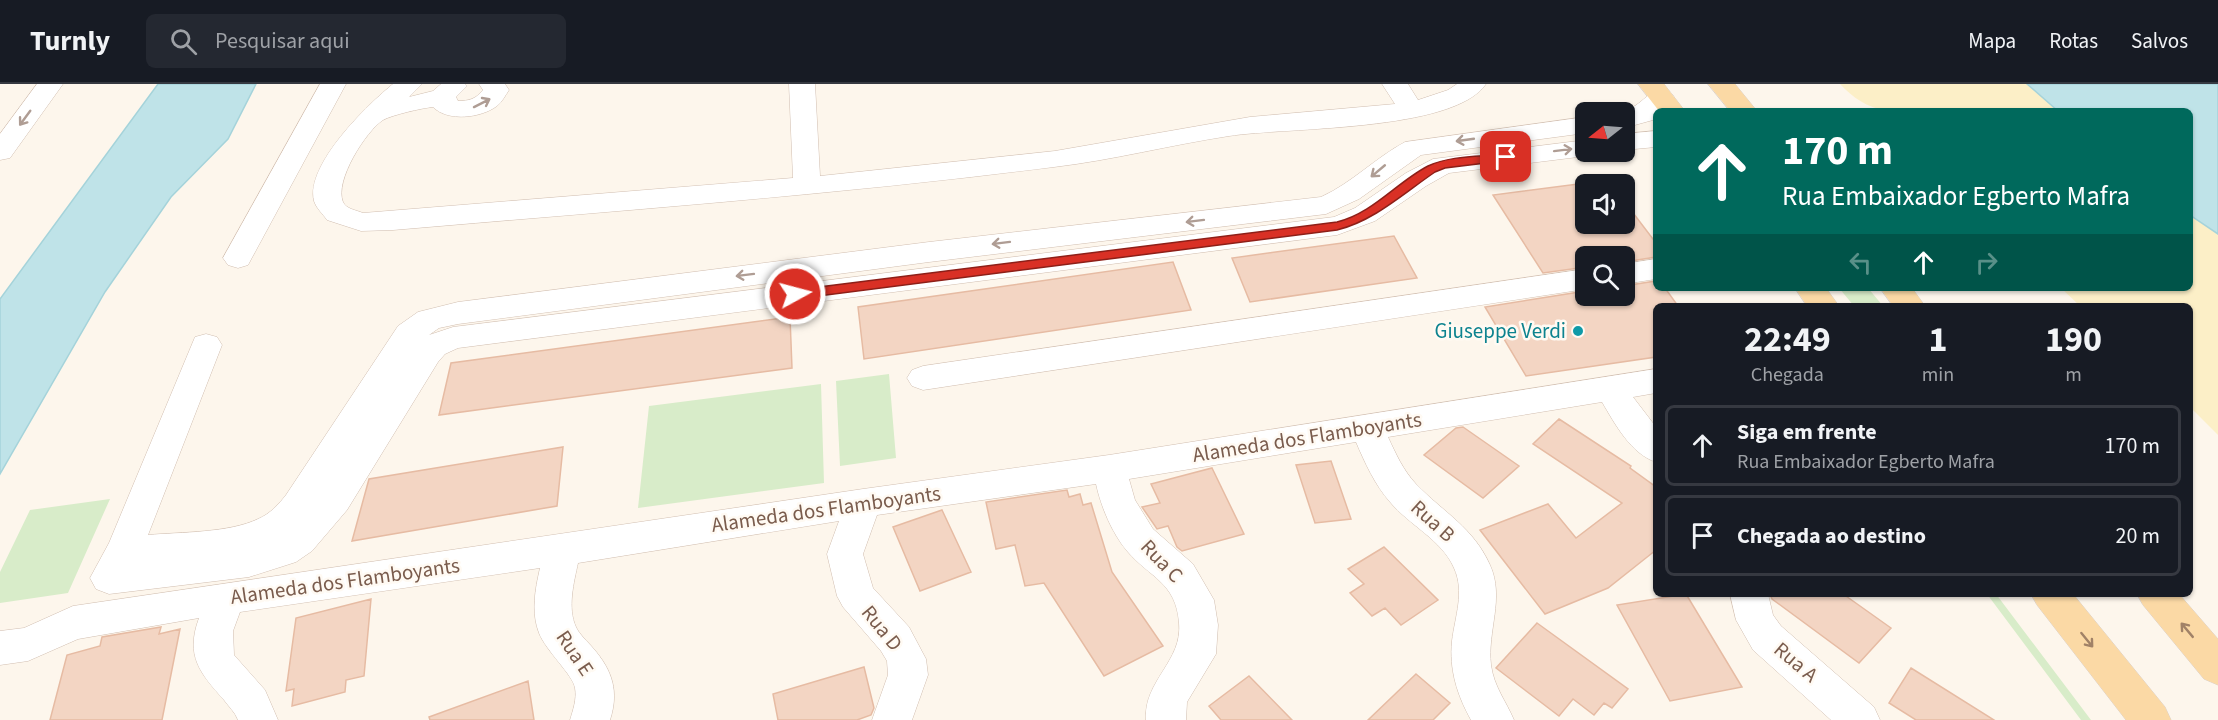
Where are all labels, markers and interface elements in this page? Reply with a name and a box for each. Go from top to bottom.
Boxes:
search box [146,14,566,68]
text: Turnly [30,21,110,61]
icon: search [167,25,200,58]
text: Pesquisar aqui [215,25,350,57]
text: Mapa [1968,26,2016,56]
text: Rotas [2049,26,2098,56]
text: Salvos [2131,26,2188,56]
one-way arrow [473,97,490,109]
north arrow [1575,102,1635,162]
map controls [1575,102,1635,306]
one-way arrow [19,110,31,126]
text: 170 m [1782,121,1893,181]
pin [1480,131,1531,182]
icon: ahead [1683,132,1761,210]
one-way arrow [1456,135,1475,146]
icon: arrive [1489,140,1522,173]
one-way arrow [1553,145,1573,156]
one-way arrow [1371,164,1386,178]
button: sound [1575,174,1635,234]
text: Rua Embaixador Egberto Mafra [1782,177,2130,216]
one-way arrow [1186,215,1206,226]
one-way arrow [992,238,1012,249]
button: search [1575,246,1635,306]
icon: left [1844,246,1877,279]
icon: ahead [1907,246,1940,279]
icon: right [1970,246,2003,279]
position arrow [763,262,827,326]
one-way arrow [736,269,756,280]
text: 22:49 [1744,314,1831,365]
text: 1 [1928,314,1947,365]
text: 190 [2045,314,2102,365]
place label: Giuseppe Verdi [1434,316,1566,346]
marker: Giuseppe Verdi [1571,324,1585,338]
text: Chegada [1751,361,1824,389]
text: min [1922,361,1954,389]
text: m [2065,361,2082,389]
street label: Alameda dos Flamboyants [1190,404,1424,470]
text: Siga em frente [1737,416,1877,448]
icon: ahead [1686,429,1719,462]
text: 170 m [2105,430,2160,462]
text: Rua Embaixador Egberto Mafra [1737,448,1995,476]
street label: Alameda dos Flamboyants [709,478,943,540]
street label: Rua B [1404,493,1462,549]
icon: arrive [1686,519,1719,552]
text: Chegada ao destino [1737,520,1926,552]
text: 20 m [2115,520,2160,552]
street label: Rua C [1134,533,1190,589]
street label: Alameda dos Flamboyants [228,550,462,612]
street label: Rua D [854,599,910,657]
one-way arrow [2180,623,2194,638]
street label: Rua E [549,624,601,682]
one-way arrow [2080,632,2093,648]
street label: Rua A [1767,635,1825,690]

